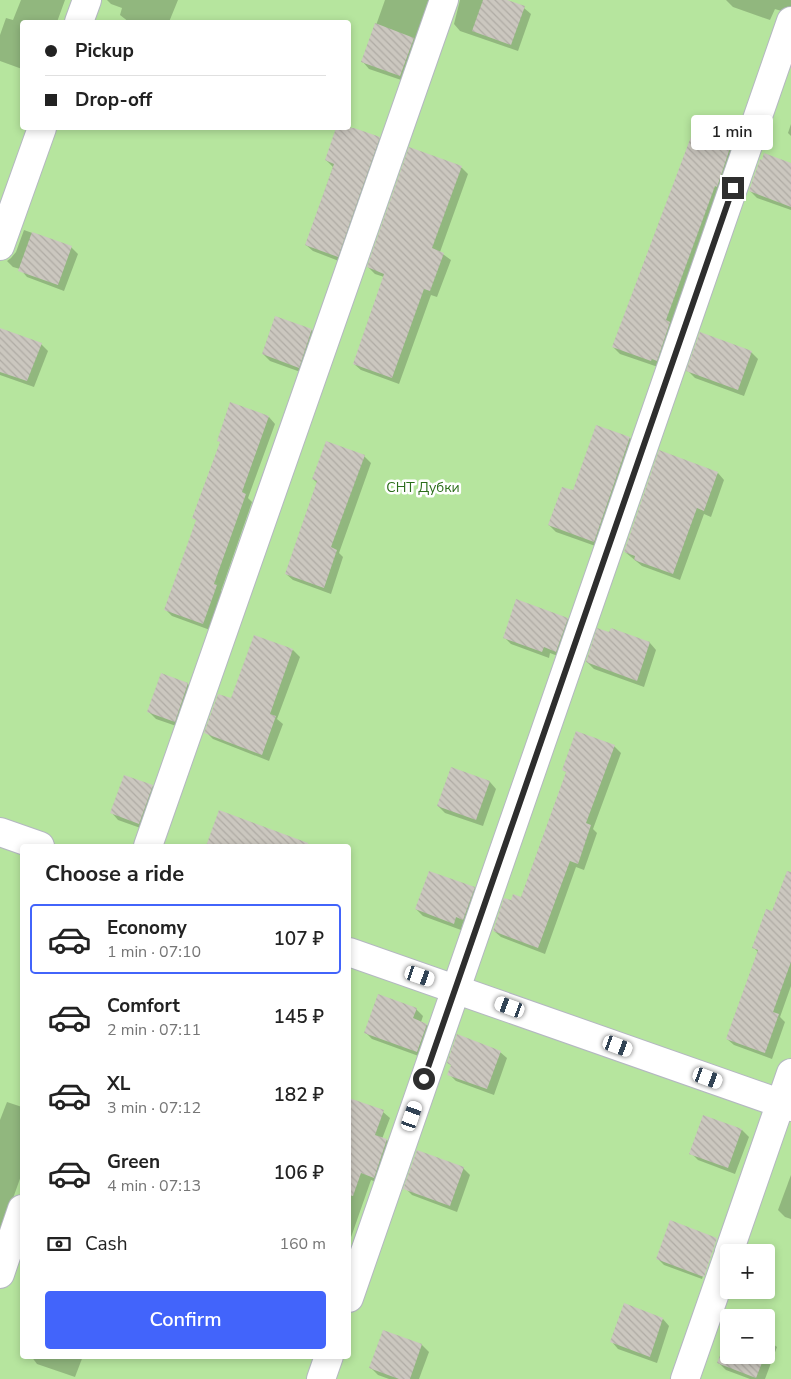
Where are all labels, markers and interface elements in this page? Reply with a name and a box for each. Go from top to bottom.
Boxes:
text: Pickup [75,38,134,64]
text: Drop-off [75,87,152,113]
callout: 1 min [692,116,774,150]
text: 1 min [712,121,752,143]
route end [722,177,744,199]
park label: СНТ Дубки [386,478,460,497]
text: Choose a ride [45,859,184,889]
text: Economy [107,915,187,941]
icon: car [47,917,92,962]
text: 107 ₽ [273,926,324,952]
text: 1 min · 07:10 [107,941,201,963]
car [403,964,436,988]
text: Comfort [107,993,180,1019]
icon: car [47,995,92,1040]
car [493,995,526,1019]
text: 145 ₽ [273,1004,324,1030]
text: 2 min · 07:11 [107,1019,201,1041]
car [601,1034,634,1058]
car [691,1066,724,1090]
route start [413,1068,435,1090]
text: XL [107,1071,130,1097]
icon: car [47,1073,92,1118]
text: 182 ₽ [273,1082,324,1108]
text: 3 min · 07:12 [107,1097,201,1119]
car [400,1099,423,1133]
text: Green [107,1149,160,1175]
icon: car [47,1151,92,1196]
text: 106 ₽ [273,1160,324,1186]
text: 4 min · 07:13 [107,1175,201,1197]
icon: cash [45,1230,73,1258]
text: Cash [85,1231,127,1257]
text: 160 m [279,1233,326,1255]
map controls [720,1244,775,1364]
button: + [720,1244,775,1299]
button: Confirm [45,1291,326,1349]
button: − [720,1309,775,1364]

